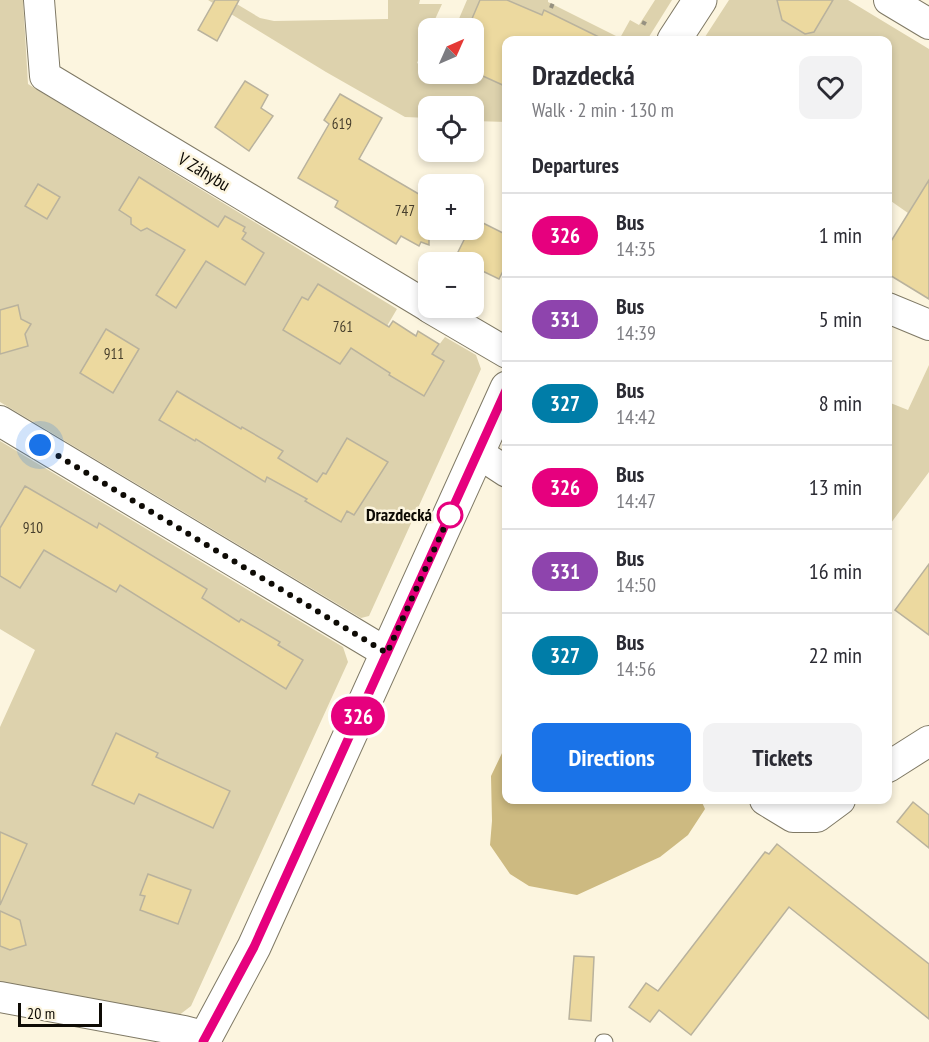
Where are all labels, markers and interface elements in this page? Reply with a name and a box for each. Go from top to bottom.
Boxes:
north arrow [418,18,484,84]
map controls [418,18,484,318]
text: Drazdecká [532,56,635,93]
button: heart [799,56,862,119]
button: locate [418,96,484,162]
text: Walk · 2 min · 130 m [532,97,674,123]
house number: 619 [332,114,352,133]
street label: V Záhybu [173,147,235,196]
text: Departures [532,151,619,179]
button: + [418,174,484,240]
house number: 747 [395,201,415,220]
text: Bus [616,208,644,236]
text: 1 min [819,221,862,249]
text: 326 [550,222,580,249]
text: 14:35 [616,236,656,262]
button: − [418,252,484,318]
text: Bus [616,292,644,320]
text: 5 min [819,305,862,333]
text: 331 [550,306,580,333]
house number: 761 [333,317,353,336]
text: 14:39 [616,320,656,346]
house number: 911 [104,344,124,363]
text: Bus [616,376,644,404]
text: 8 min [819,389,862,417]
text: 327 [550,390,580,417]
text: 14:42 [616,404,656,430]
your location [25,430,55,460]
text: Bus [616,460,644,488]
text: 13 min [809,473,862,501]
text: 326 [550,474,580,501]
text: 14:47 [616,488,656,514]
marker: Drazdecká [437,502,463,528]
place label: Drazdecká [366,503,432,526]
house number: 910 [23,518,43,537]
text: Bus [616,544,644,572]
text: 16 min [809,557,862,585]
text: 331 [550,558,580,585]
text: 14:50 [616,572,656,598]
text: Bus [616,628,644,656]
text: 22 min [809,641,862,669]
text: 327 [550,642,580,669]
text: 14:56 [616,656,656,682]
line badge: 326 [324,696,392,736]
text: 326 [343,703,373,730]
button: Directions [532,723,691,792]
button: Tickets [703,723,862,792]
scale bar [18,1000,102,1028]
text: 20 m [27,1003,55,1023]

